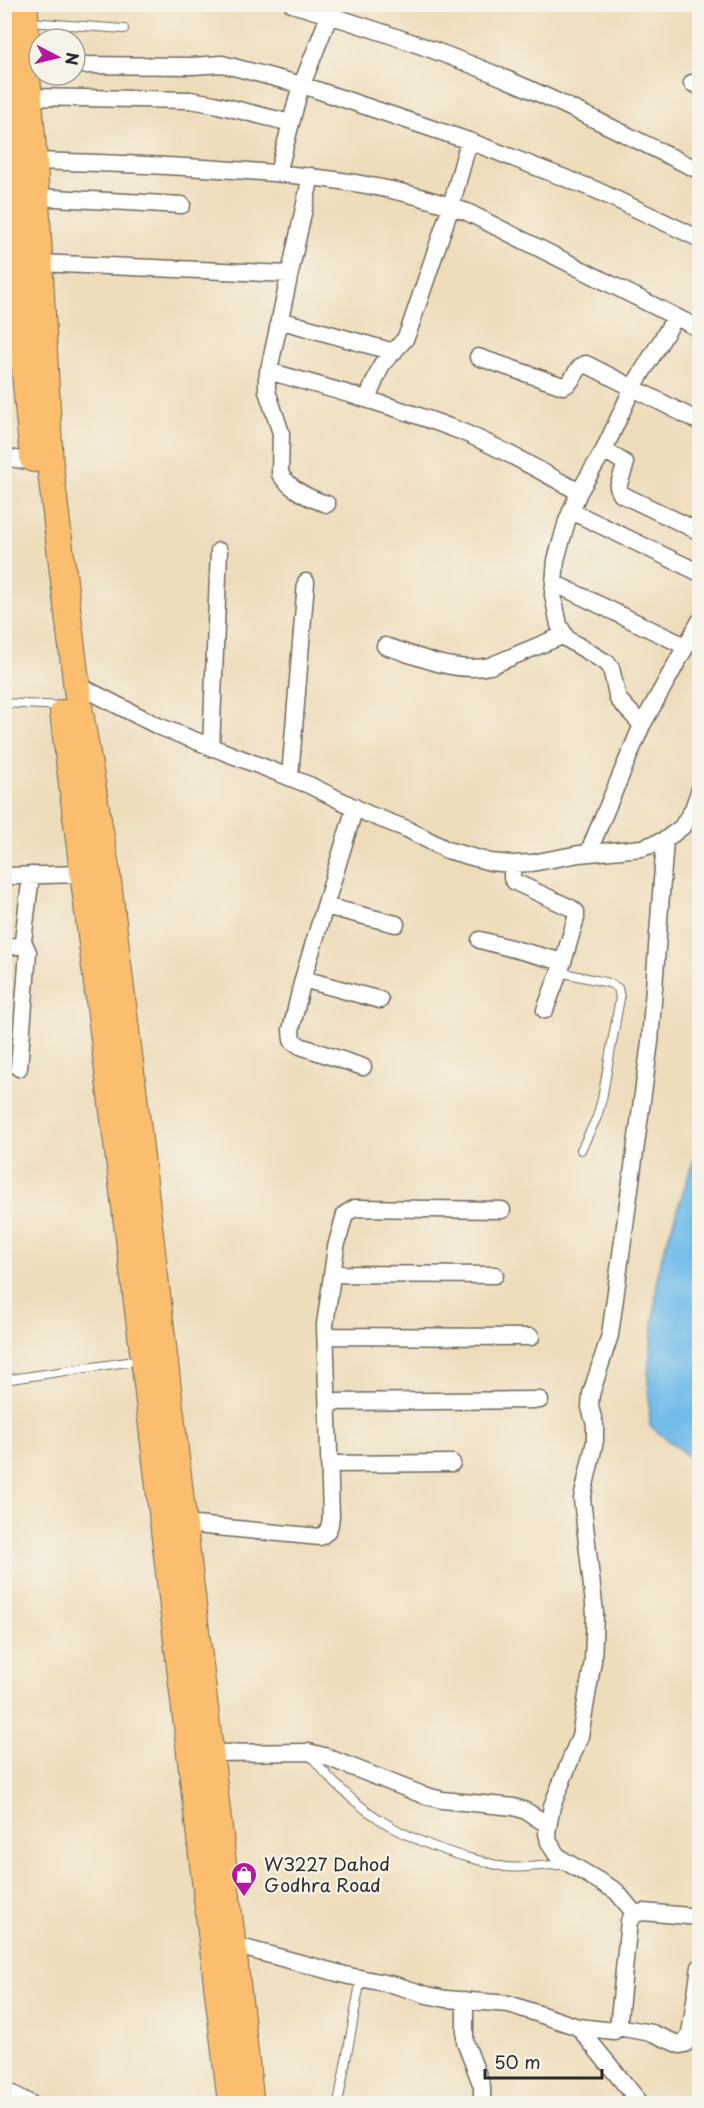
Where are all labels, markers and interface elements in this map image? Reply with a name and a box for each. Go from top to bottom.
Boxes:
north arrow [27,27,87,87]
text: N [60,51,86,67]
place label: W3227 Dahod Godhra Road [264,1850,390,1898]
shop icon: W3227 Dahod Godhra Road [229,1860,259,1898]
scale bar [485,2042,602,2080]
text: 50 m [494,2048,541,2075]

